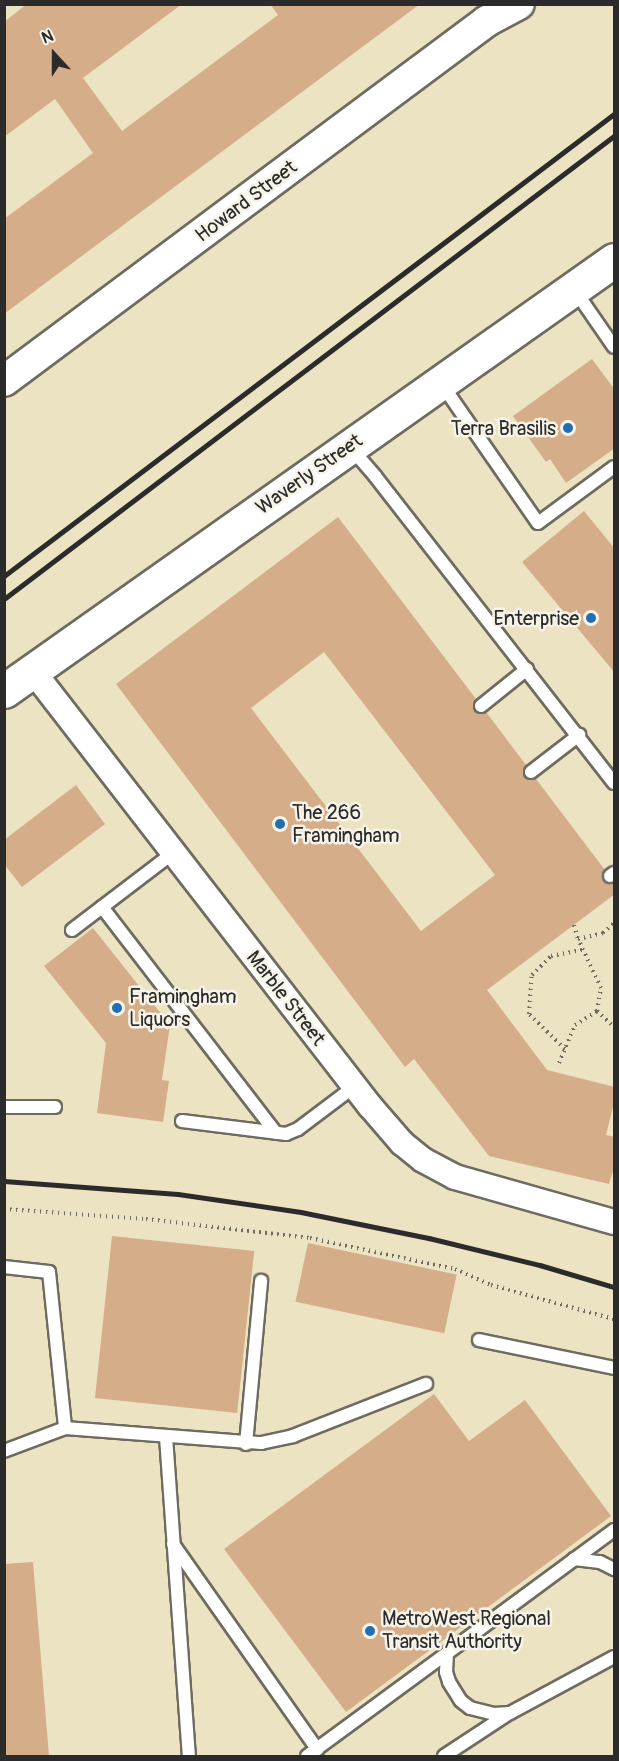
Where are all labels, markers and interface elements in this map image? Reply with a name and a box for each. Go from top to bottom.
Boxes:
north arrow [24,24,84,84]
text: N [39,26,56,48]
street label: Howard Street [190,155,302,247]
place label: Terra Brasilis [451,416,556,440]
marker: Terra Brasilis [561,421,575,435]
street label: Waverly Street [251,429,367,519]
place label: Enterprise [493,606,579,630]
marker: Enterprise [584,611,598,625]
place label: The 266 Framingham [292,801,400,848]
marker: The 266 Framingham [273,817,287,831]
street label: Marble Street [241,946,331,1050]
place label: Framingham Liquors [129,984,237,1031]
marker: Framingham Liquors [110,1001,124,1015]
place label: MetroWest Regional Transit Authority [382,1607,551,1654]
marker: MetroWest Regional Transit Authority [363,1624,377,1638]

